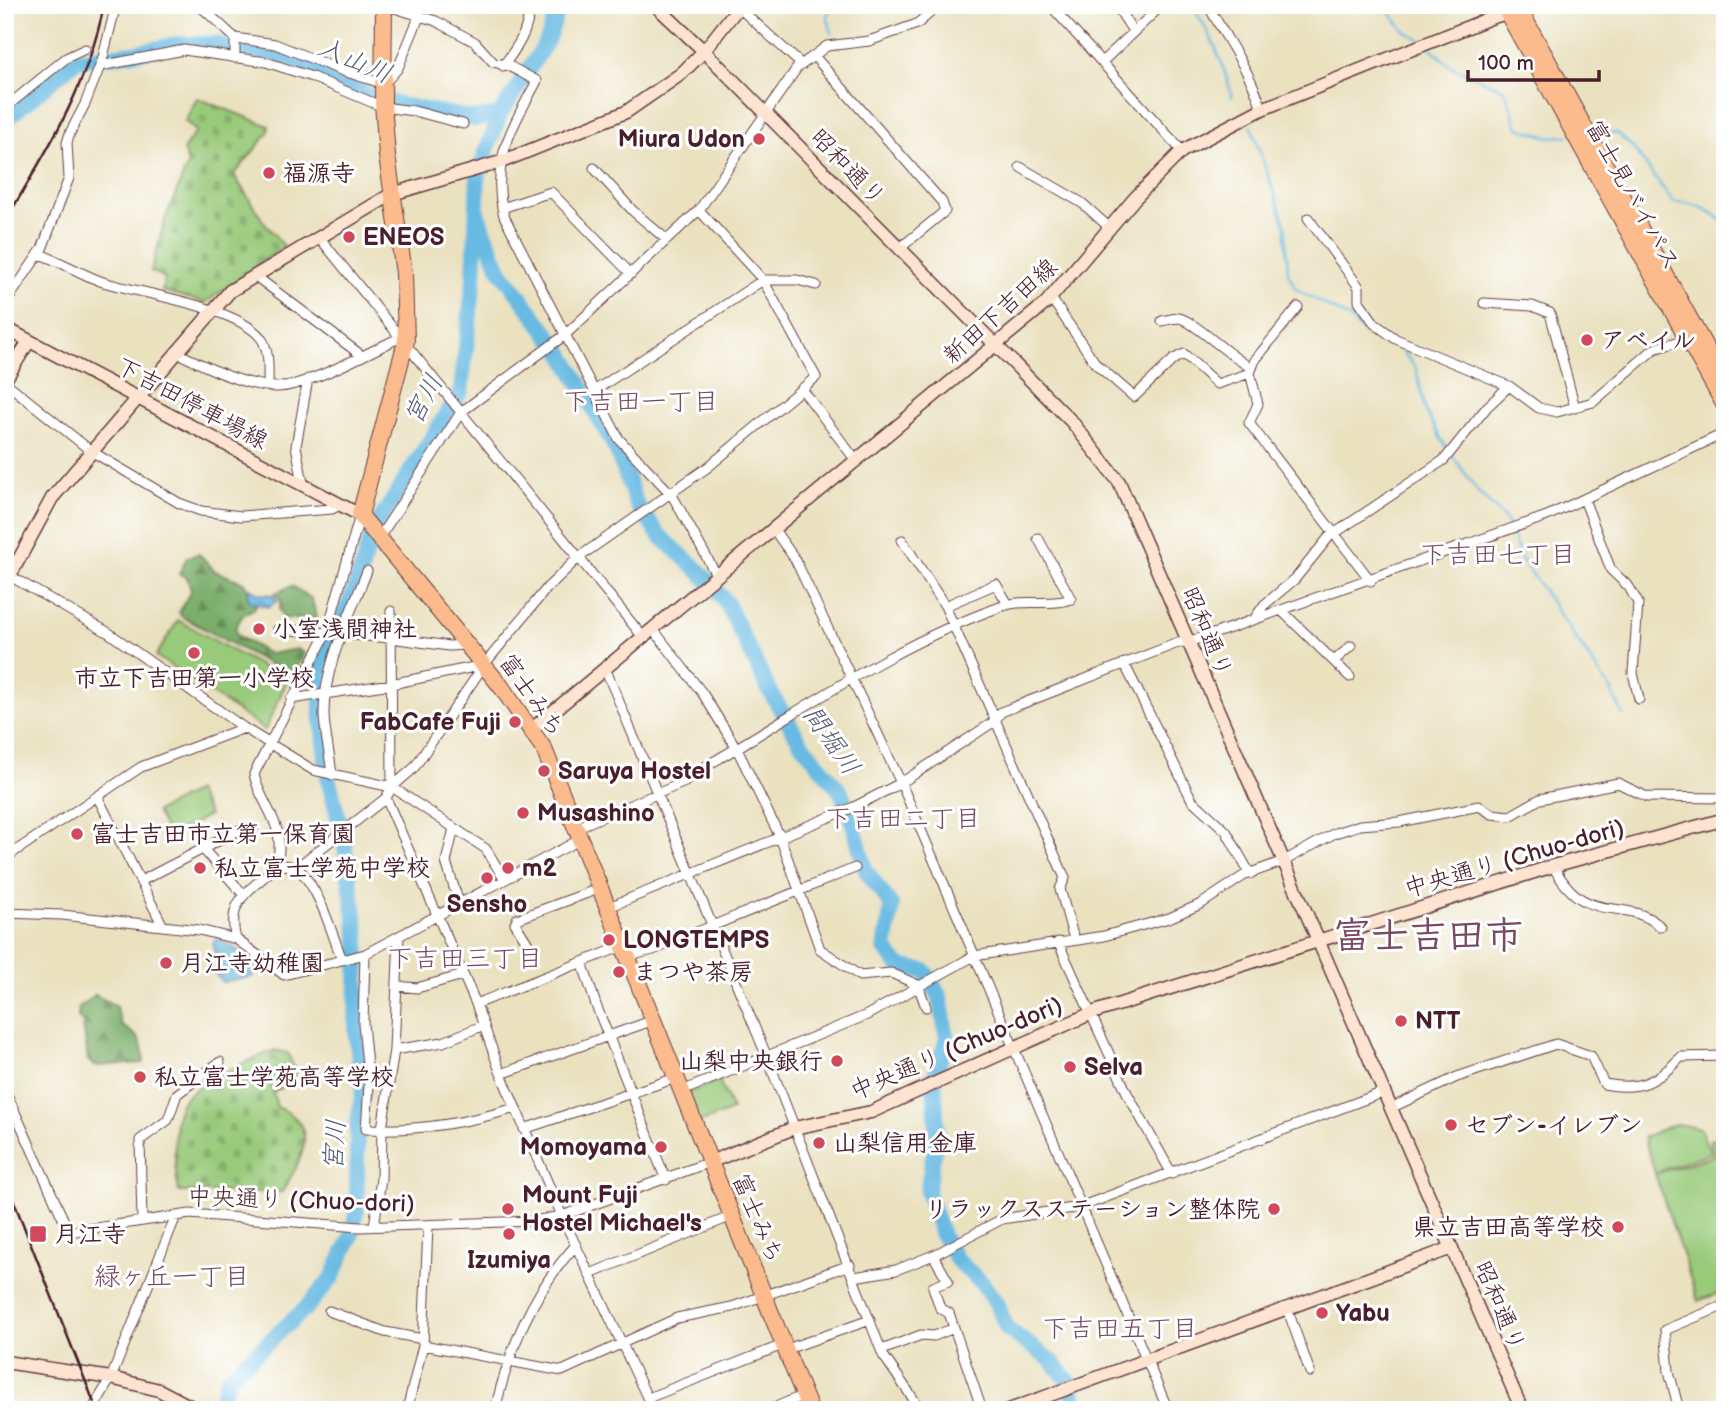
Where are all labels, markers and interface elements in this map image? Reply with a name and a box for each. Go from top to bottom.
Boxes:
water label: 入山川 [312,32,396,91]
scale bar [1468,38,1599,82]
text: 100 m [1478,51,1534,76]
street label: 富士見バイパス [1579,115,1686,276]
street label: 昭和通り [804,123,891,212]
place label: Miura Udon [618,125,745,154]
marker: Miura Udon [751,131,767,147]
place label: 福源寺 [283,159,355,188]
marker: 福源寺 [261,165,277,181]
place label: ENEOS [363,223,444,252]
marker: ENEOS [341,229,357,245]
street label: 新田下吉田線 [937,252,1064,370]
place label: アベイル [1601,326,1696,355]
marker: アベイル [1579,332,1595,348]
street label: 下吉田停車場線 [111,351,273,456]
water label: 宮川 [398,369,450,430]
district label: 下吉田一丁目 [563,387,719,418]
district label: 下吉田七丁目 [1420,540,1576,571]
street label: 昭和通り [1174,582,1239,682]
place label: 小室浅間神社 [273,615,417,644]
marker: 小室浅間神社 [251,621,267,637]
marker: 市立下吉田第一小学校 [186,645,202,661]
street label: 富士みち [492,648,571,743]
place label: 市立下吉田第一小学校 [74,664,314,693]
water label: 間堀川 [796,700,866,782]
place label: FabCafe Fuji [360,708,501,737]
marker: FabCafe Fuji [507,714,523,730]
place label: Saruya Hostel [558,757,711,786]
marker: Saruya Hostel [536,763,552,779]
place label: Musashino [537,799,655,828]
district label: 下吉田二丁目 [825,804,981,835]
marker: Musashino [515,805,531,821]
street label: 中央通り (Chuo-dori) [1401,813,1628,904]
place label: 富士吉田市立第一保育園 [91,820,355,849]
marker: 富士吉田市立第一保育園 [69,826,85,842]
place label: 私立富士学苑中学校 [214,854,430,883]
place label: m2 [522,854,557,883]
marker: 私立富士学苑中学校 [192,860,208,876]
marker: m2 [500,860,516,876]
marker: Sensho [479,870,495,886]
place label: Sensho [447,890,527,919]
district label: 富士吉田市 [1333,914,1523,959]
place label: LONGTEMPS [623,926,769,955]
marker: LONGTEMPS [601,932,617,948]
district label: 下吉田三丁目 [387,944,543,975]
place label: 月江寺幼稚園 [180,949,324,978]
marker: 月江寺幼稚園 [158,955,174,971]
place label: まつや茶房 [633,958,753,987]
marker: まつや茶房 [611,964,627,980]
street label: 中央通り (Chuo-dori) [846,991,1067,1106]
place label: NTT [1415,1007,1461,1036]
marker: NTT [1393,1013,1409,1029]
place label: 山梨中央銀行 [679,1047,823,1076]
marker: 山梨中央銀行 [829,1053,845,1069]
place label: Selva [1084,1053,1143,1082]
marker: Selva [1062,1059,1078,1075]
place label: 私立富士学苑高等学校 [154,1063,394,1092]
marker: 私立富士学苑高等学校 [132,1069,148,1085]
place label: セブン-イレブン [1465,1111,1643,1140]
marker: セブン-イレブン [1443,1117,1459,1133]
water label: 宮川 [318,1118,353,1172]
place label: 山梨信用金庫 [833,1129,977,1158]
place label: Momoyama [520,1133,647,1162]
marker: 山梨信用金庫 [811,1135,827,1151]
marker: Momoyama [653,1139,669,1155]
street label: 富士みち [726,1169,789,1268]
place label: Mount Fuji Hostel Michael's [522,1181,702,1238]
street label: 中央通り (Chuo-dori) [187,1182,415,1219]
place label: リラックスステーション整体院 [924,1195,1260,1224]
marker: Mount Fuji Hostel Michael's [500,1201,516,1217]
marker: リラックスステーション整体院 [1266,1201,1282,1217]
place label: 県立吉田高等学校 [1412,1213,1604,1242]
marker: 県立吉田高等学校 [1610,1219,1626,1235]
place label: 月江寺 [54,1220,126,1249]
marker: 月江寺 [28,1224,48,1244]
marker: Izumiya [501,1226,517,1242]
place label: Izumiya [467,1246,551,1275]
street label: 昭和通り [1467,1256,1532,1356]
district label: 緑ヶ丘一丁目 [94,1262,250,1293]
place label: Yabu [1336,1299,1390,1328]
marker: Yabu [1314,1305,1330,1321]
district label: 下吉田五丁目 [1042,1314,1198,1345]

